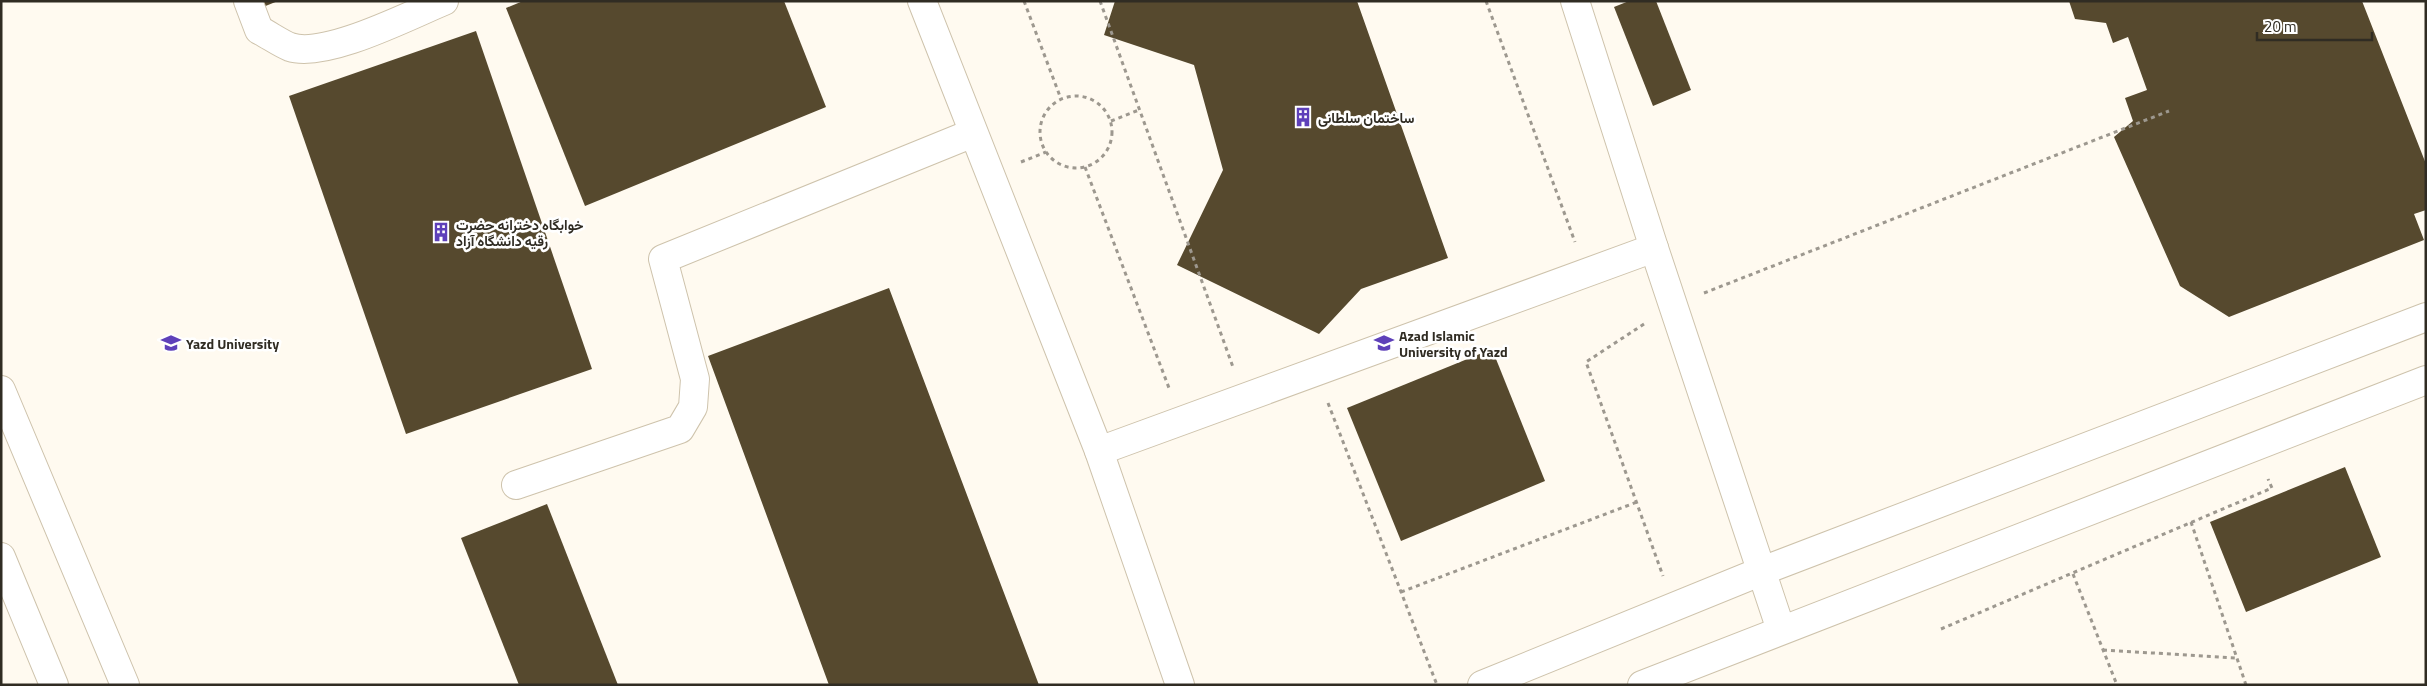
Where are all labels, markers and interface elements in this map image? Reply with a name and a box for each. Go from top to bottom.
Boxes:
scale bar [2257,10,2372,42]
text: 20 m [2264,15,2297,38]
building icon: ساختمان سلطانی [1292,106,1314,128]
place label: ساختمان سلطانی [1318,107,1415,128]
place label: خوابگاه دخترانه حضرت رقیه دانشگاه آزاد [456,214,584,251]
building icon: خوابگاه دخترانه حضرت رقیه دانشگاه آزاد [430,221,452,243]
place label: Azad Islamic University of Yazd [1399,325,1508,362]
school or university icon: Yazd University [160,332,182,354]
school or university icon: Azad Islamic University of Yazd [1373,332,1395,354]
place label: Yazd University [186,333,279,354]

